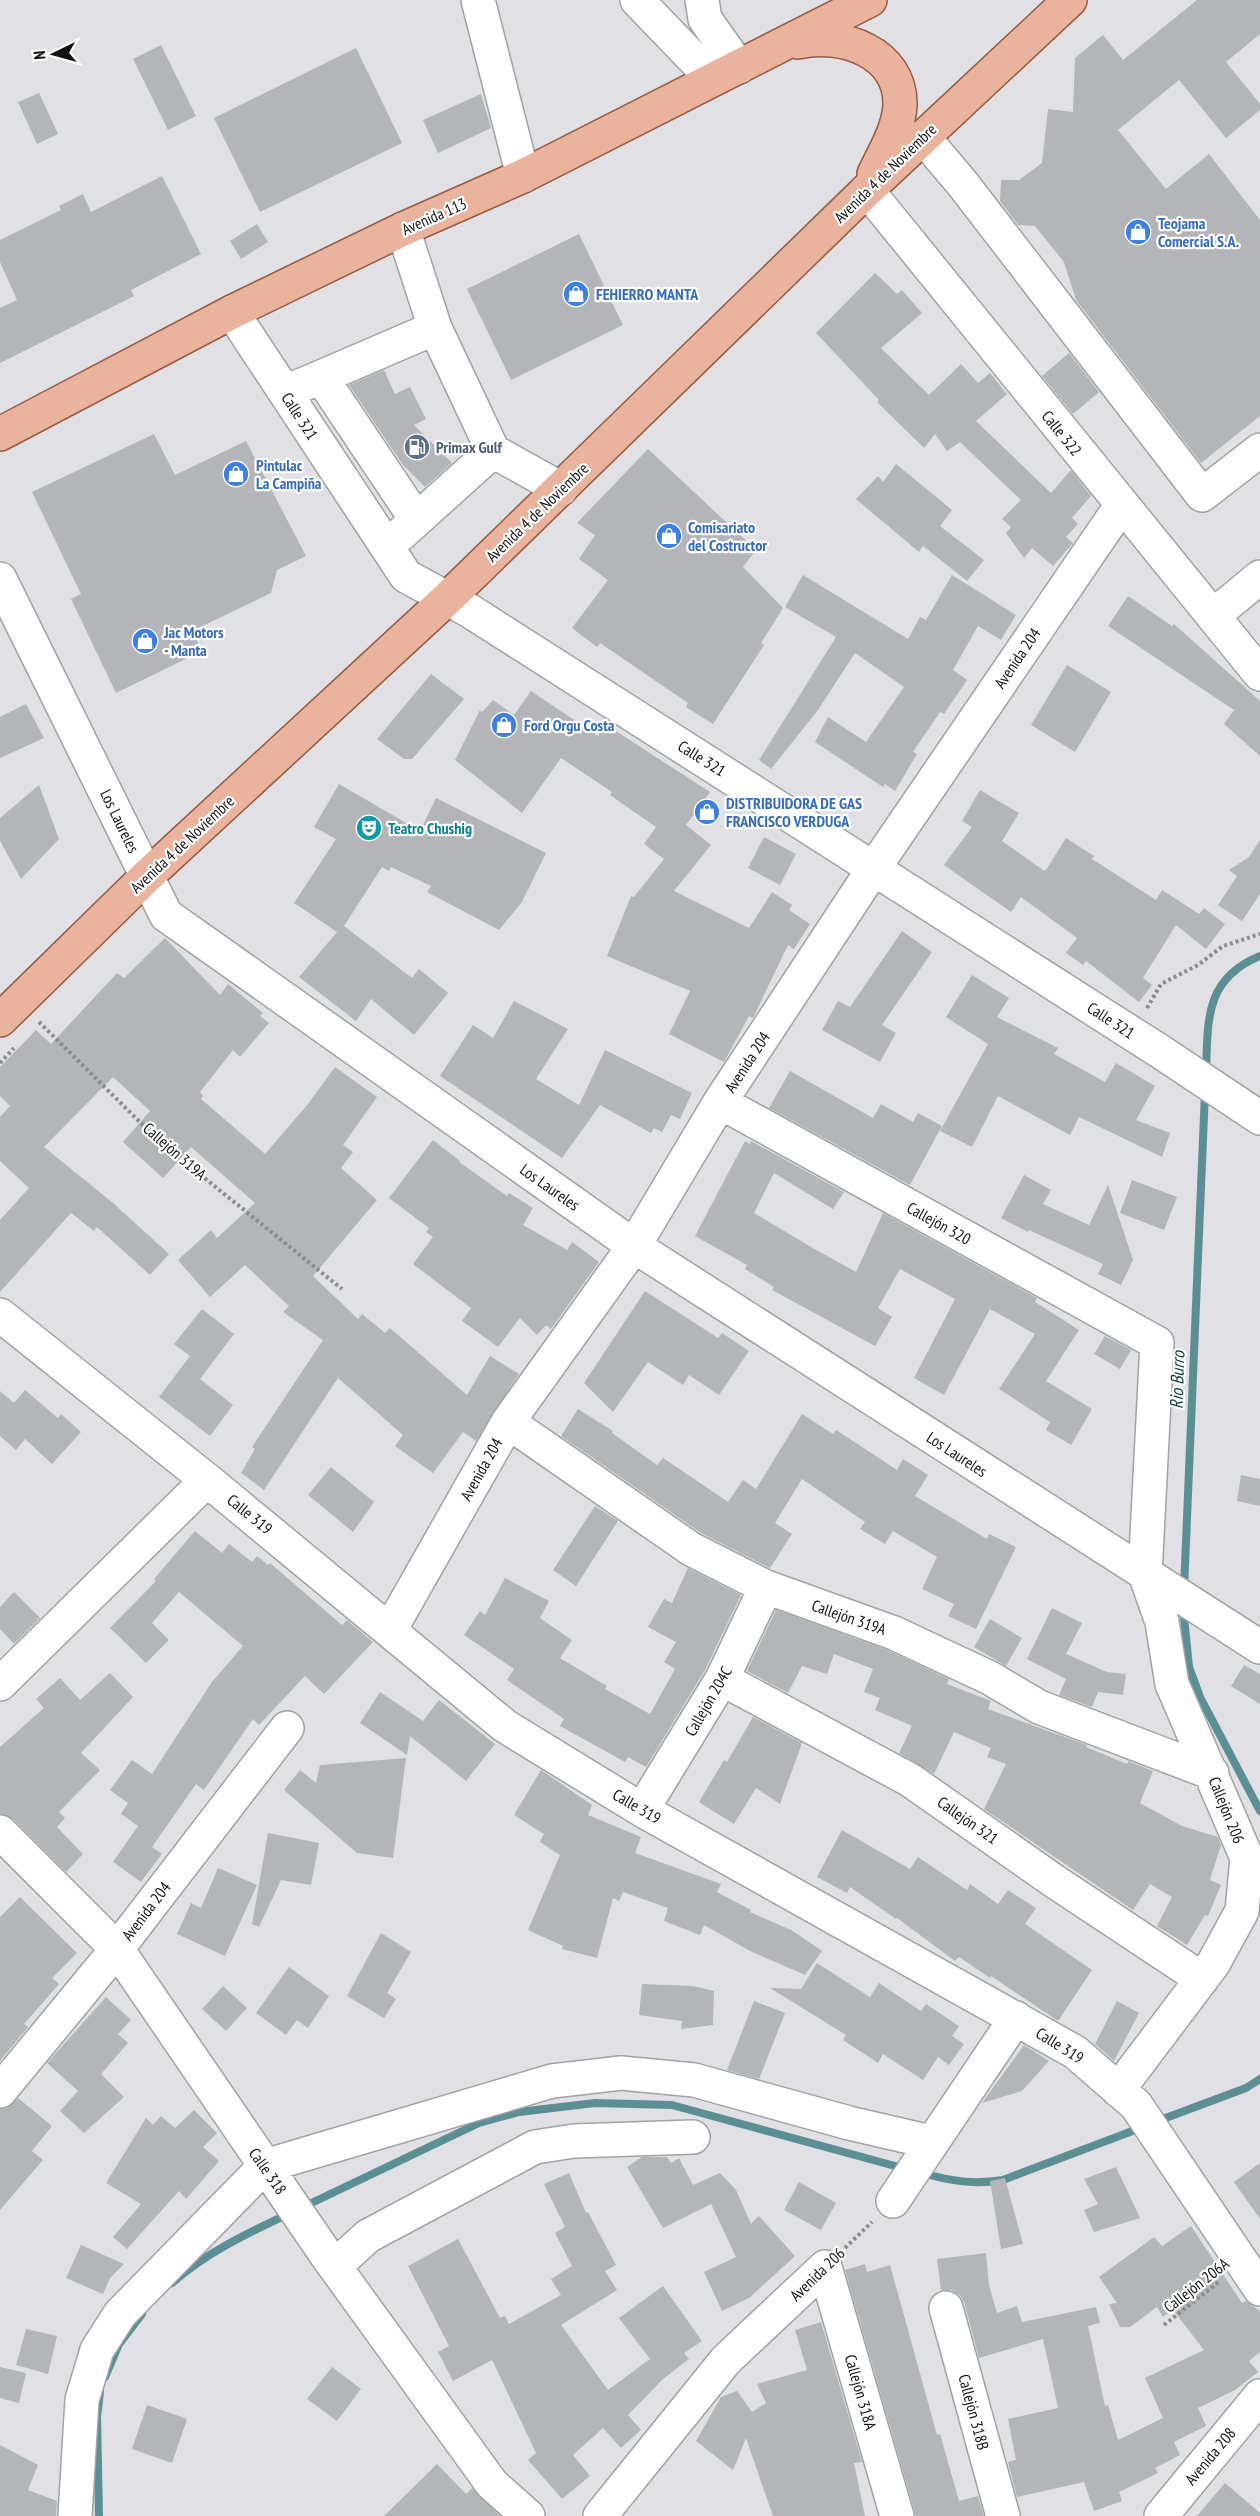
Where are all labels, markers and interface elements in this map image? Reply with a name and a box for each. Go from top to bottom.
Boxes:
north arrow [24,24,84,84]
text: N [29,50,49,60]
street label: Avenida 4 de Noviembre [830,119,940,227]
street label: Avenida 113 [399,193,469,239]
place label: Teojama Comercial S.A. [1158,213,1239,251]
shop icon: Teojama Comercial S.A. [1123,217,1153,247]
shop icon: FEHIERRO MANTA [561,279,591,309]
place label: FEHIERRO MANTA [596,284,699,304]
street label: Calle 321 [277,389,323,443]
street label: Calle 322 [1038,406,1086,460]
fuel station icon: Primax Gulf [402,432,432,462]
place label: Primax Gulf [436,437,503,457]
place label: Pintulac La Campiña [256,455,322,493]
street label: Avenida 4 de Noviembre [482,458,592,566]
shop icon: Pintulac La Campiña [221,459,251,489]
place label: Comisariato del Costructor [688,517,767,555]
shop icon: Comisariato del Costructor [654,521,684,551]
place label: Jac Motors - Manta [163,622,224,660]
street label: Avenida 204 [989,624,1045,692]
shop icon: Jac Motors - Manta [130,626,160,656]
shop icon: Ford Orgu Costa [489,710,519,740]
place label: Ford Orgu Costa [524,715,615,735]
street label: Calle 321 [674,736,730,780]
street label: Los Laureles [96,786,144,856]
street label: Avenida 4 de Noviembre [126,791,238,897]
place label: DISTRIBUIDORA DE GAS FRANCISCO VERDUGA [726,793,862,831]
shop icon: DISTRIBUIDORA DE GAS FRANCISCO VERDUGA [692,797,722,827]
theatre icon: Teatro Chushig [354,813,384,843]
place label: Teatro Chushig [388,818,472,838]
street label: Calle 321 [1084,997,1138,1043]
street label: Avenida 204 [720,1028,774,1096]
street label: Callejón 319A [139,1118,211,1184]
street label: Los Laureles [516,1159,584,1215]
street label: Callejón 320 [904,1197,974,1249]
water label: Rio Burro [1164,1349,1190,1409]
street label: Los Laureles [923,1427,991,1481]
street label: Avenida 204 [456,1434,506,1504]
street label: Calle 319 [223,1490,277,1538]
street label: Callejón 319A [809,1595,889,1639]
street label: Callejón 204C [680,1663,736,1739]
street label: Callejón 206 [1205,1774,1249,1846]
street label: Calle 319 [609,1784,665,1828]
street label: Callejón 321 [934,1792,1002,1848]
street label: Avenida 204 [117,1878,175,1944]
street label: Calle 319 [1032,2023,1088,2067]
street label: Calle 318 [245,2144,291,2198]
street label: Avenida 206 [785,2243,849,2305]
street label: Callejón 206A [1159,2253,1233,2317]
street label: Callejón 318A [841,2352,881,2432]
street label: Callejón 318B [954,2372,994,2452]
street label: Avenida 208 [1180,2423,1240,2489]

